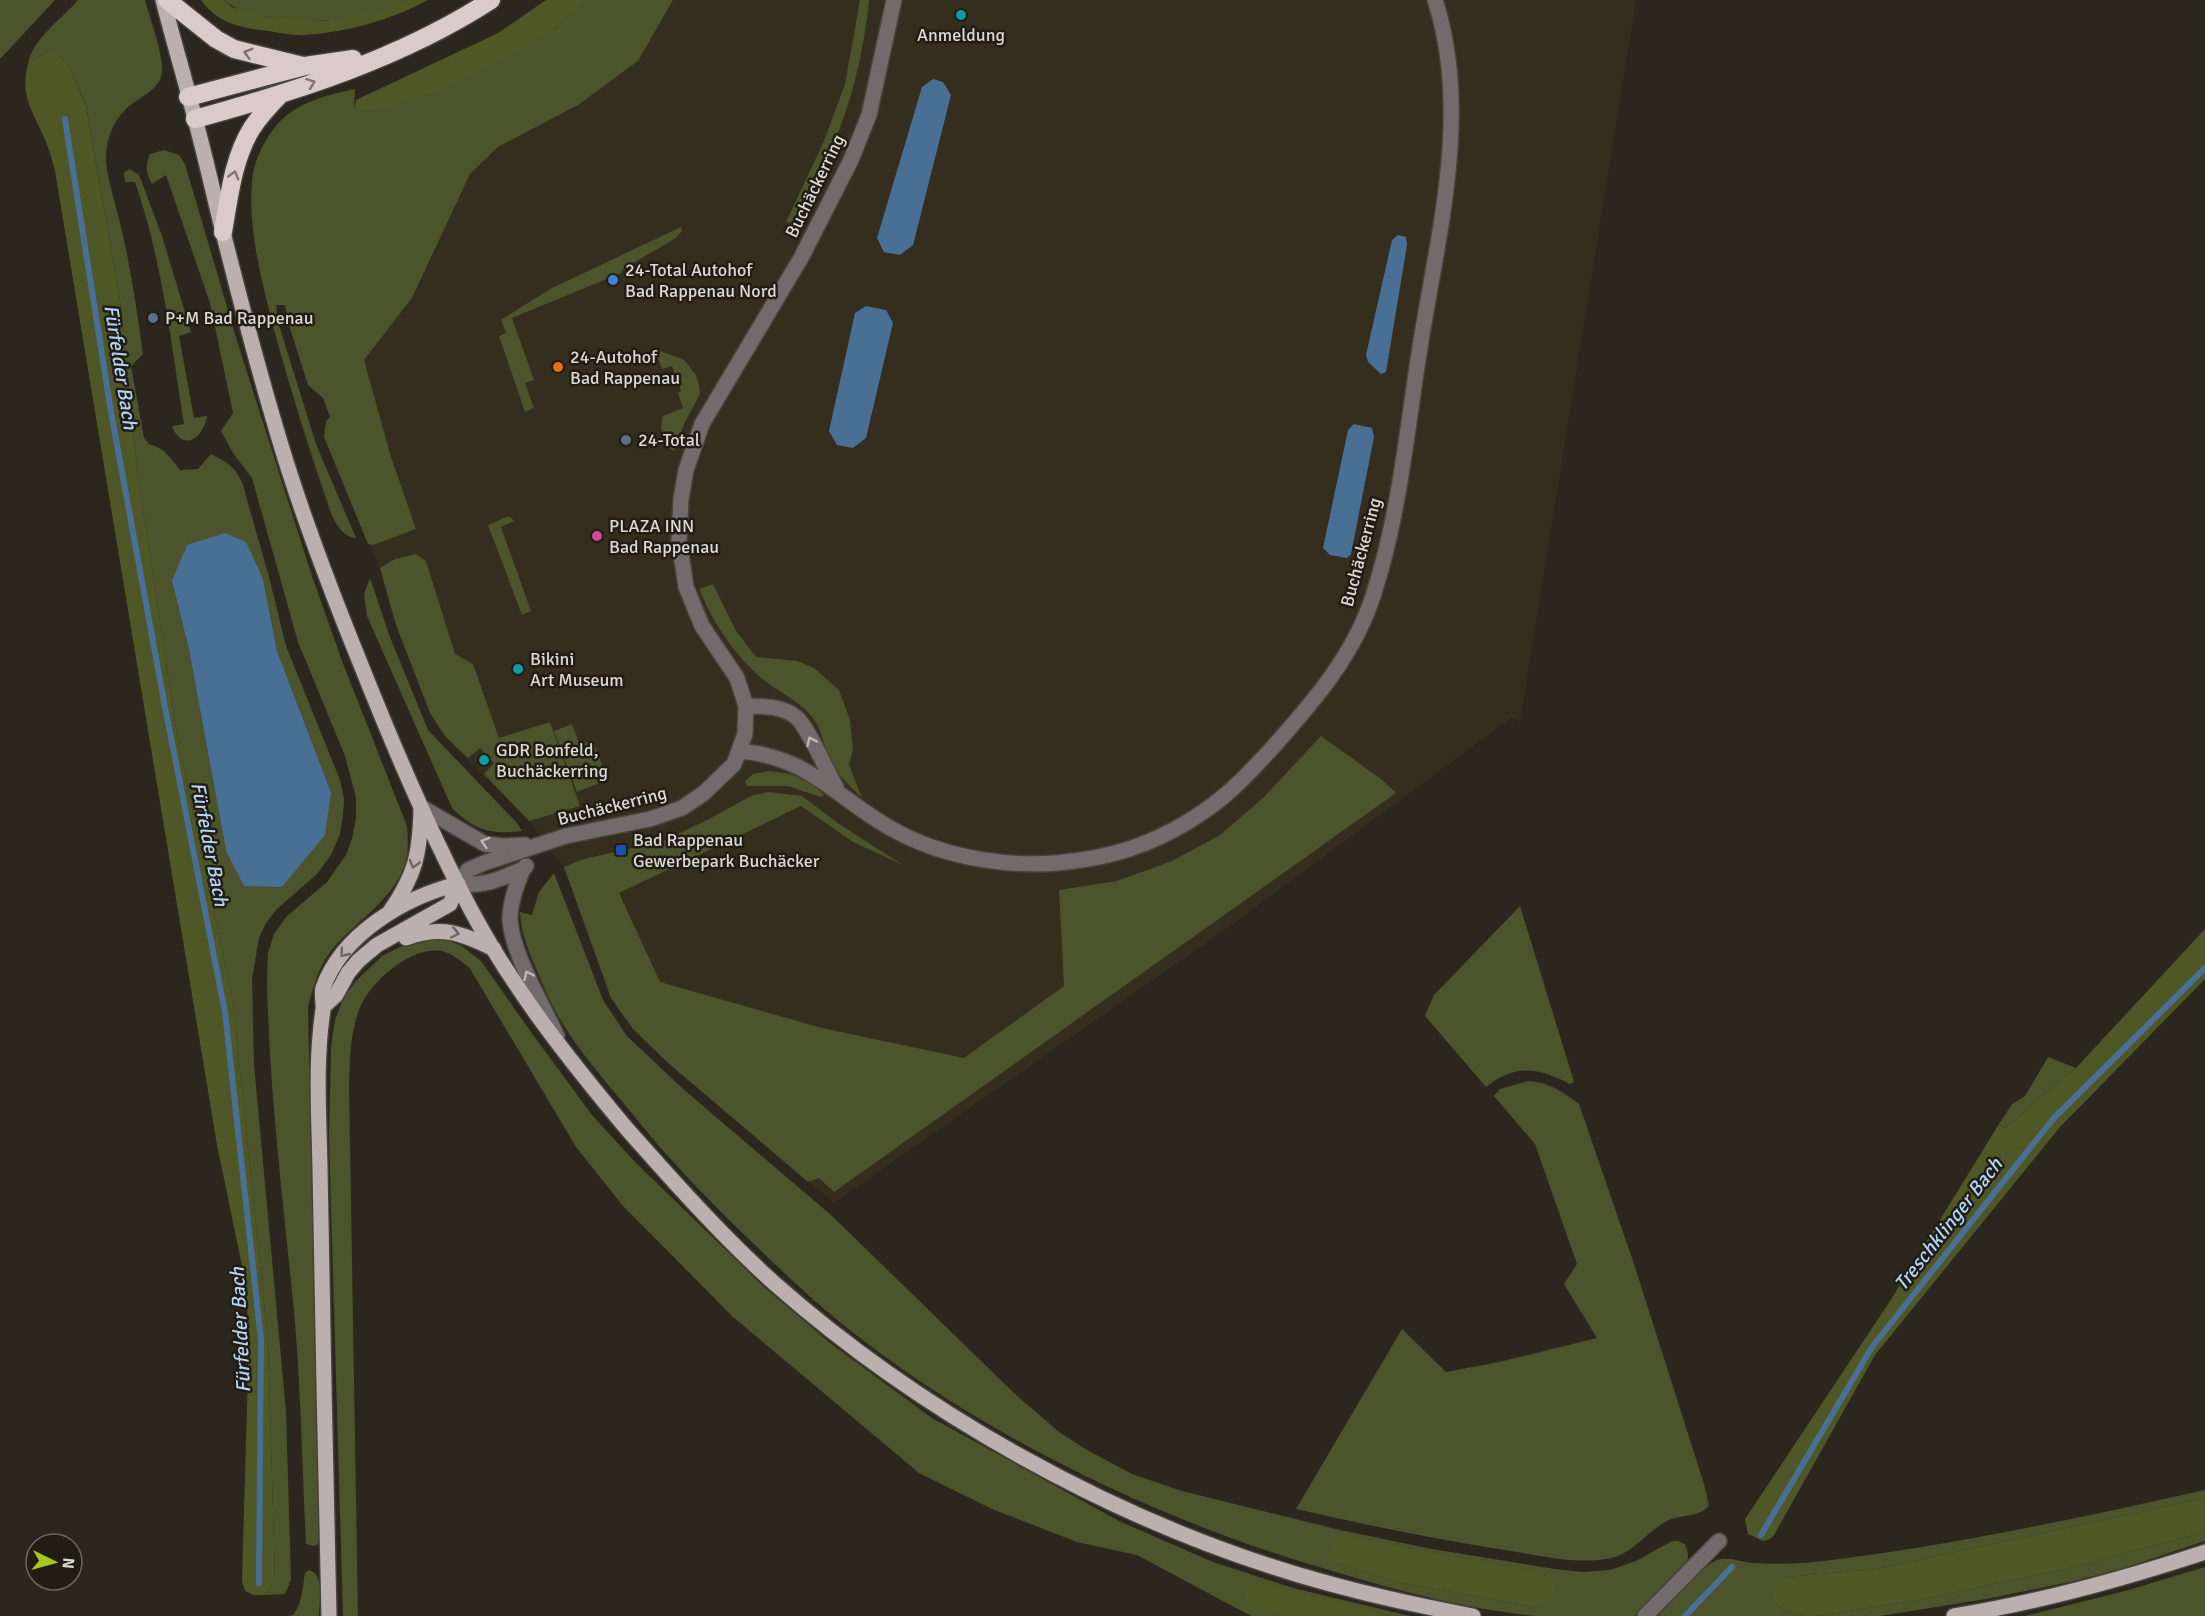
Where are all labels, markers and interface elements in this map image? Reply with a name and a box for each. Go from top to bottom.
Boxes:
marker: Anmeldung [954,8,968,22]
place label: Anmeldung [917,24,1005,46]
one-way arrow [243,47,253,60]
one-way arrow [305,78,316,90]
street label: Buchäckerring [781,131,849,241]
one-way arrow [227,170,240,180]
place label: 24-Total Autohof Bad Rappenau Nord [625,259,777,302]
marker: 24-Total Autohof Bad Rappenau Nord [606,273,620,287]
water label: Fürfelder Bach [98,303,143,432]
place label: P+M Bad Rappenau [165,307,314,329]
marker: P+M Bad Rappenau [146,311,160,325]
place label: 24-Autohof Bad Rappenau [570,346,680,389]
marker: 24-Autohof Bad Rappenau [551,360,565,374]
place label: 24-Total [638,429,700,451]
marker: 24-Total [619,433,633,447]
street label: Buchäckerring [1336,495,1386,609]
place label: PLAZA INN Bad Rappenau [609,515,719,558]
marker: PLAZA INN Bad Rappenau [590,529,604,543]
place label: Bikini Art Museum [530,648,624,691]
marker: Bikini Art Museum [511,662,525,676]
one-way arrow [806,736,818,747]
place label: GDR Bonfeld, Buchäckerring [496,739,608,782]
marker: GDR Bonfeld, Buchäckerring [477,753,491,767]
water label: Fürfelder Bach [185,780,234,909]
street label: Buchäckerring [555,782,669,830]
place label: Bad Rappenau Gewerbepark Buchäcker [633,829,820,872]
one-way arrow [480,837,491,849]
marker: Bad Rappenau Gewerbepark Buchäcker [614,843,628,857]
one-way arrow [409,858,421,869]
one-way arrow [450,926,460,939]
one-way arrow [340,946,351,957]
one-way arrow [524,970,536,981]
water label: Treschklinger Bach [1889,1152,2009,1296]
water label: Fürfelder Bach [225,1265,256,1394]
north arrow [24,1532,84,1592]
text: N [57,1557,78,1570]

